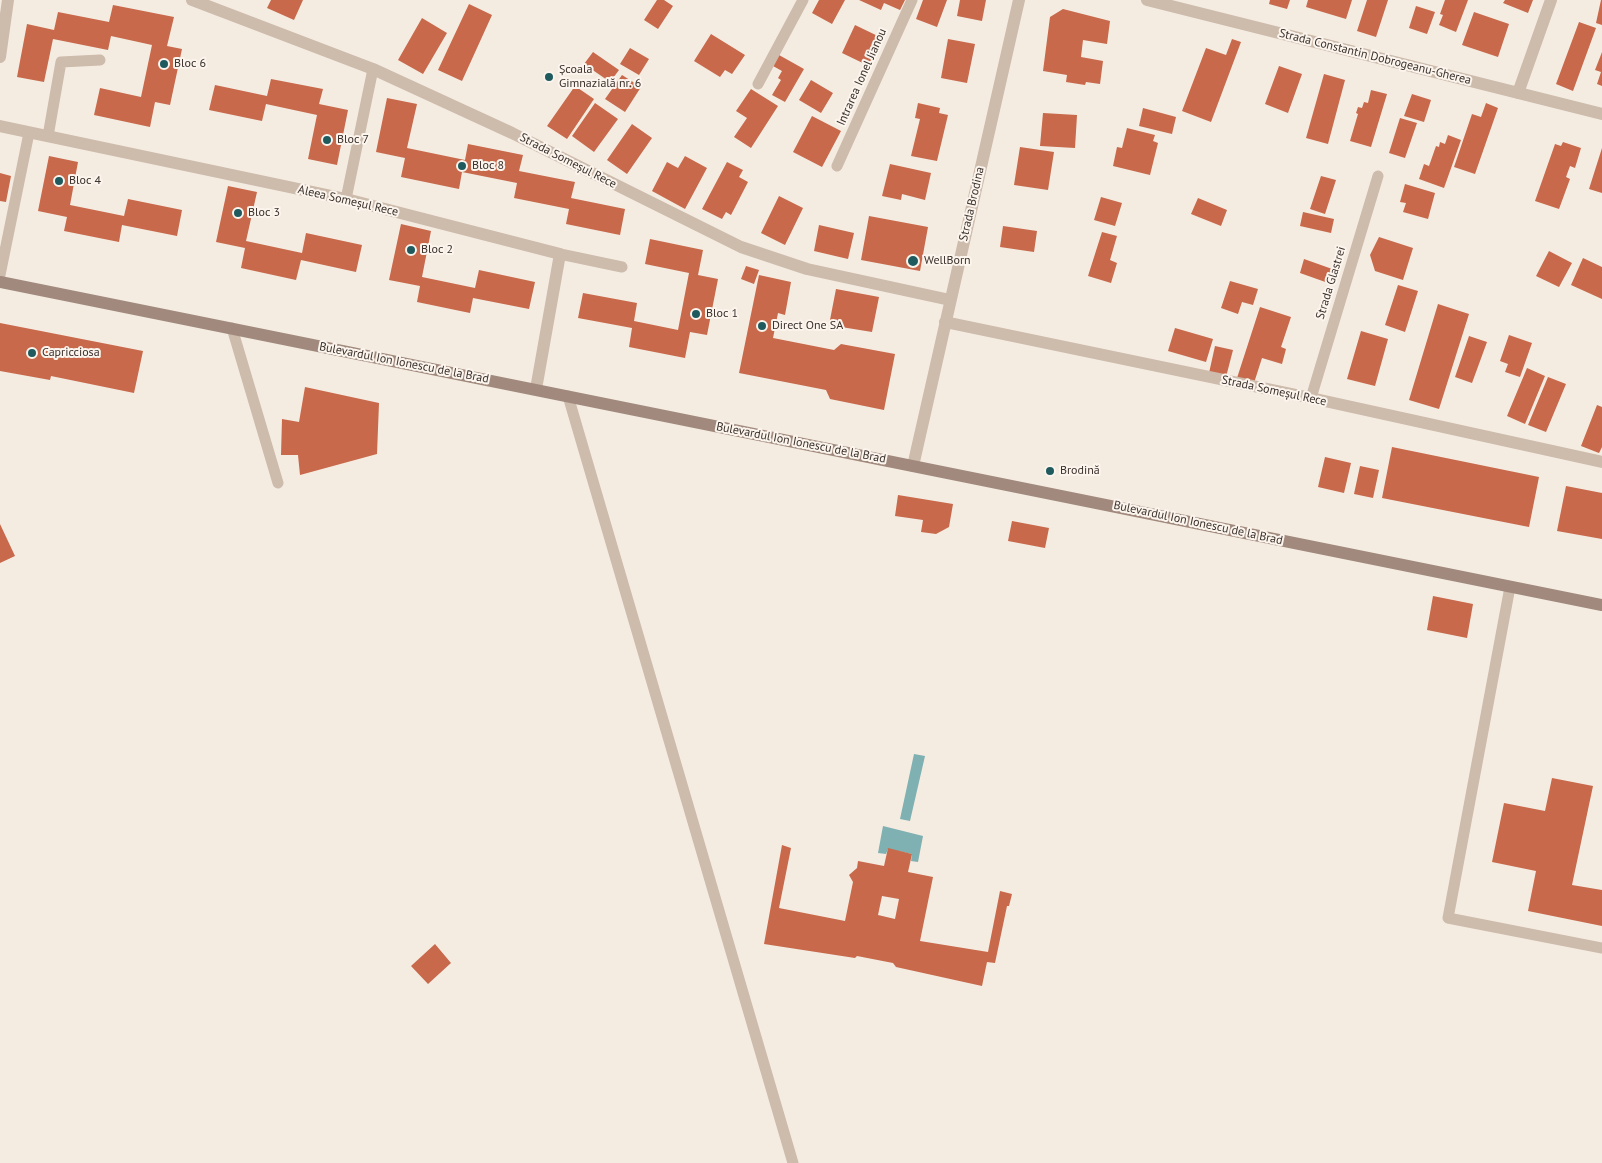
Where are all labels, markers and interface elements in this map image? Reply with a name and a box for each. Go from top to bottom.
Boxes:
street label: Intrarea Ionel Jianou [834,26,890,128]
street label: Strada Constantin Dobrogeanu-Gherea [1277,26,1473,88]
place label: Bloc 6 [174,57,206,71]
marker: Bloc 6 [158,58,170,70]
place label: Școala Gimnazială nr. 6 [559,63,641,91]
marker: Școala Gimnazială nr. 6 [543,71,555,83]
street label: Strada Someșul Rece [517,130,619,192]
place label: Bloc 7 [337,133,369,147]
marker: Bloc 7 [321,134,333,146]
place label: Bloc 8 [472,159,504,173]
marker: Bloc 8 [456,160,468,172]
street label: Strada Brodina [956,165,988,243]
place label: Bloc 4 [69,174,101,188]
marker: Bloc 4 [53,175,65,187]
street label: Aleea Someșul Rece [297,182,399,220]
place label: Bloc 3 [248,206,280,220]
marker: Bloc 3 [232,207,244,219]
place label: Bloc 2 [421,243,453,257]
marker: Bloc 2 [405,244,417,256]
street label: Strada Glastrei [1313,245,1349,321]
marker: WellBorn [906,254,920,268]
place label: WellBorn [924,254,971,268]
place label: Bloc 1 [706,307,738,321]
marker: Bloc 1 [690,308,702,320]
place label: Direct One SA [772,319,843,333]
marker: Direct One SA [756,320,768,332]
street label: Bulevardul Ion Ionescu de la Brad [318,339,490,387]
place label: Capricciosa [42,346,100,360]
marker: Capricciosa [26,347,38,359]
street label: Strada Someșul Rece [1220,373,1328,409]
street label: Bulevardul Ion Ionescu de la Brad [715,419,887,467]
place label: Brodină [1060,464,1100,478]
marker: Brodină [1044,465,1056,477]
street label: Bulevardul Ion Ionescu de la Brad [1112,498,1284,548]

